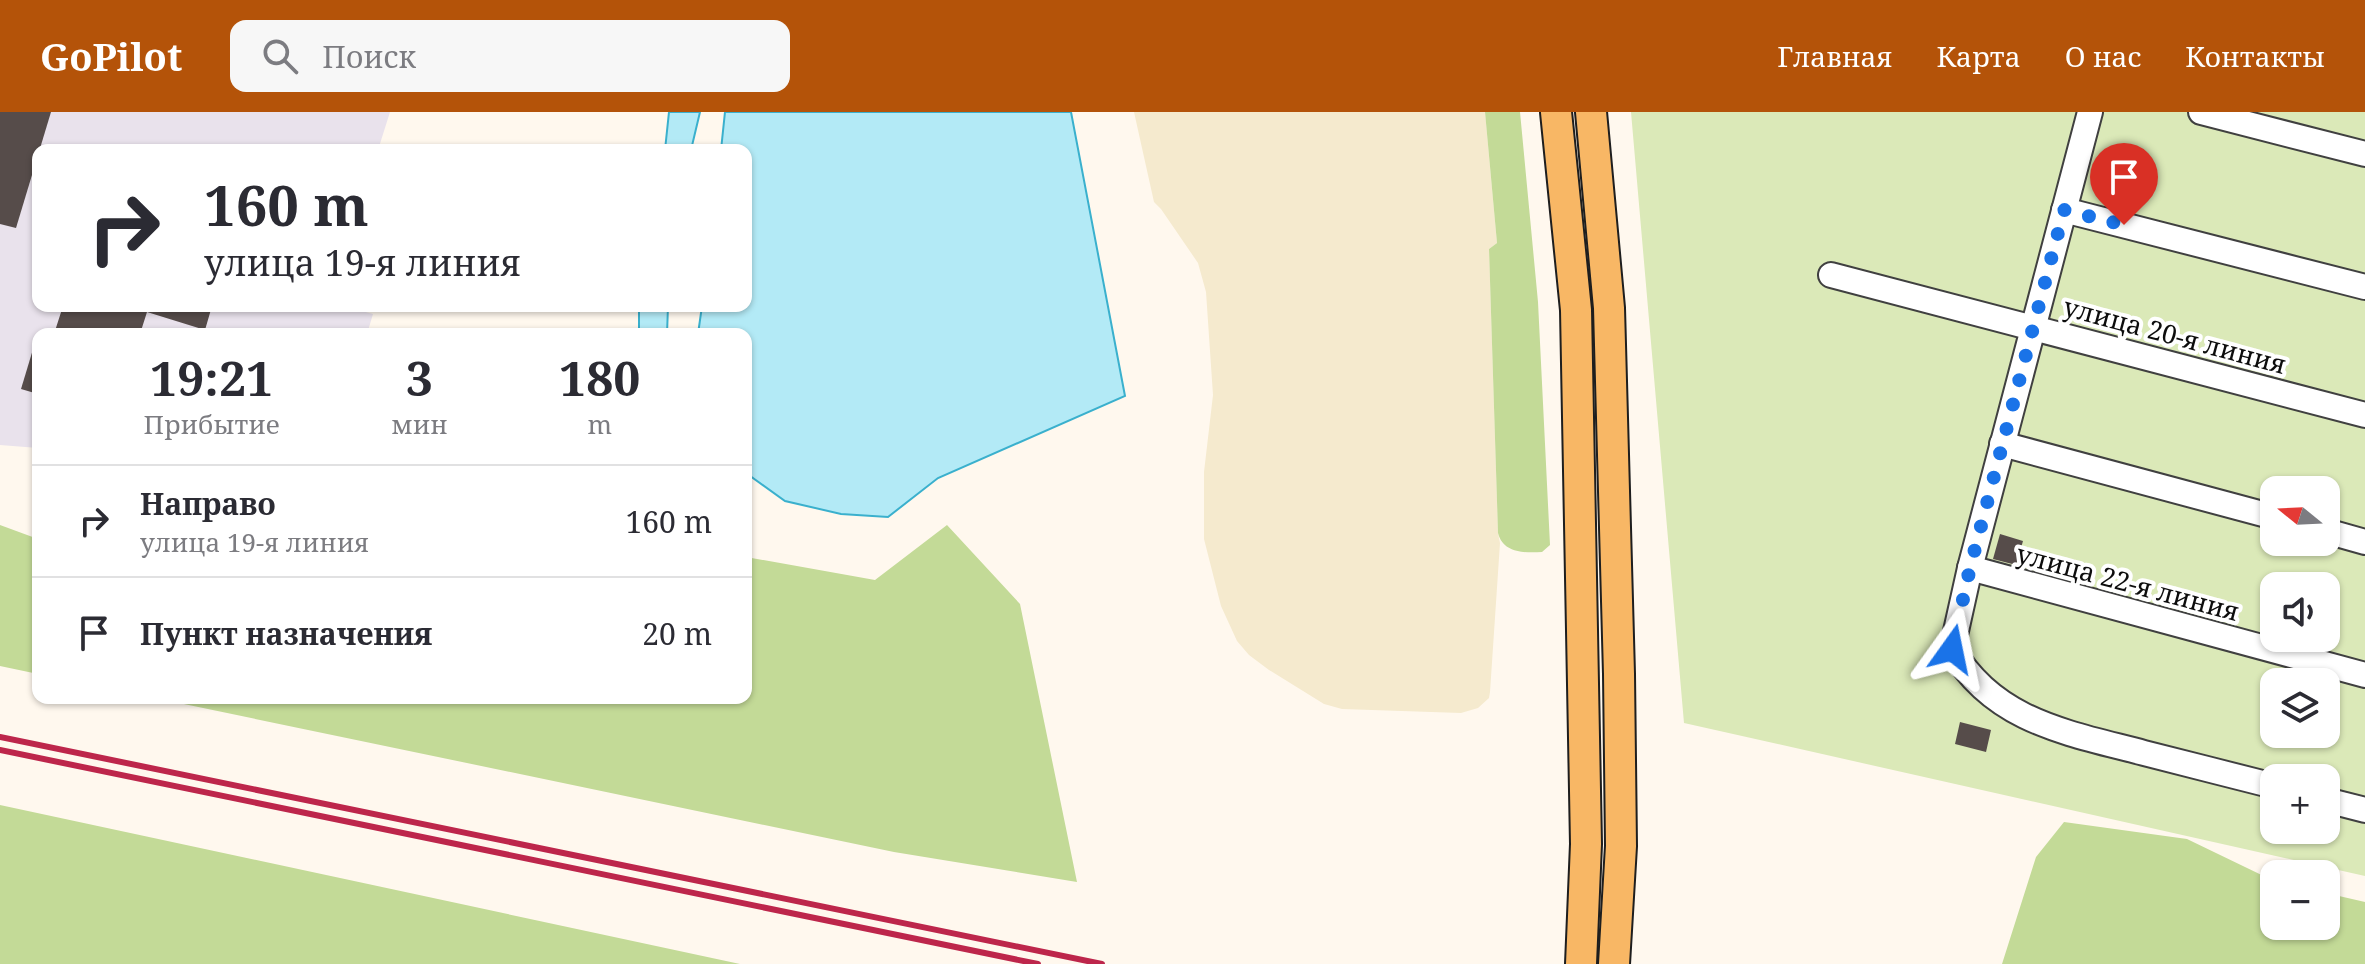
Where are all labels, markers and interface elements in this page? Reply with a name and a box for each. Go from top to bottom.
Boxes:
search box [230,20,790,92]
text: GoPilot [40,30,182,82]
icon: search [258,34,302,78]
text: Поиск [322,36,416,77]
text: Главная [1777,37,1892,75]
text: Карта [1936,37,2021,75]
text: О нас [2065,37,2141,75]
text: Контакты [2185,37,2325,75]
pin [2090,143,2158,225]
icon: arrive [2102,155,2146,199]
text: 160 m [204,166,369,242]
icon: right [72,176,176,280]
text: улица 19-я линия [204,238,521,287]
street label: улица 20-я линия [2060,288,2290,382]
text: 19:21 [150,345,273,410]
text: 3 [406,345,433,410]
text: 180 [559,345,640,410]
text: Прибытие [143,406,280,442]
text: мин [391,406,448,442]
text: m [588,406,612,442]
north arrow [2260,476,2340,556]
map controls [2260,476,2340,940]
text: Направо [140,483,276,524]
icon: right [72,499,116,543]
text: 160 m [626,501,712,542]
text: улица 19-я линия [140,524,369,560]
street label: улица 22-я линия [2013,535,2243,629]
button: sound [2260,572,2340,652]
position arrow [1910,607,1994,691]
icon: arrive [72,611,116,655]
text: Пункт назначения [140,613,432,654]
text: 20 m [642,613,712,654]
button: layers [2260,668,2340,748]
button: + [2260,764,2340,844]
button: − [2260,860,2340,940]

